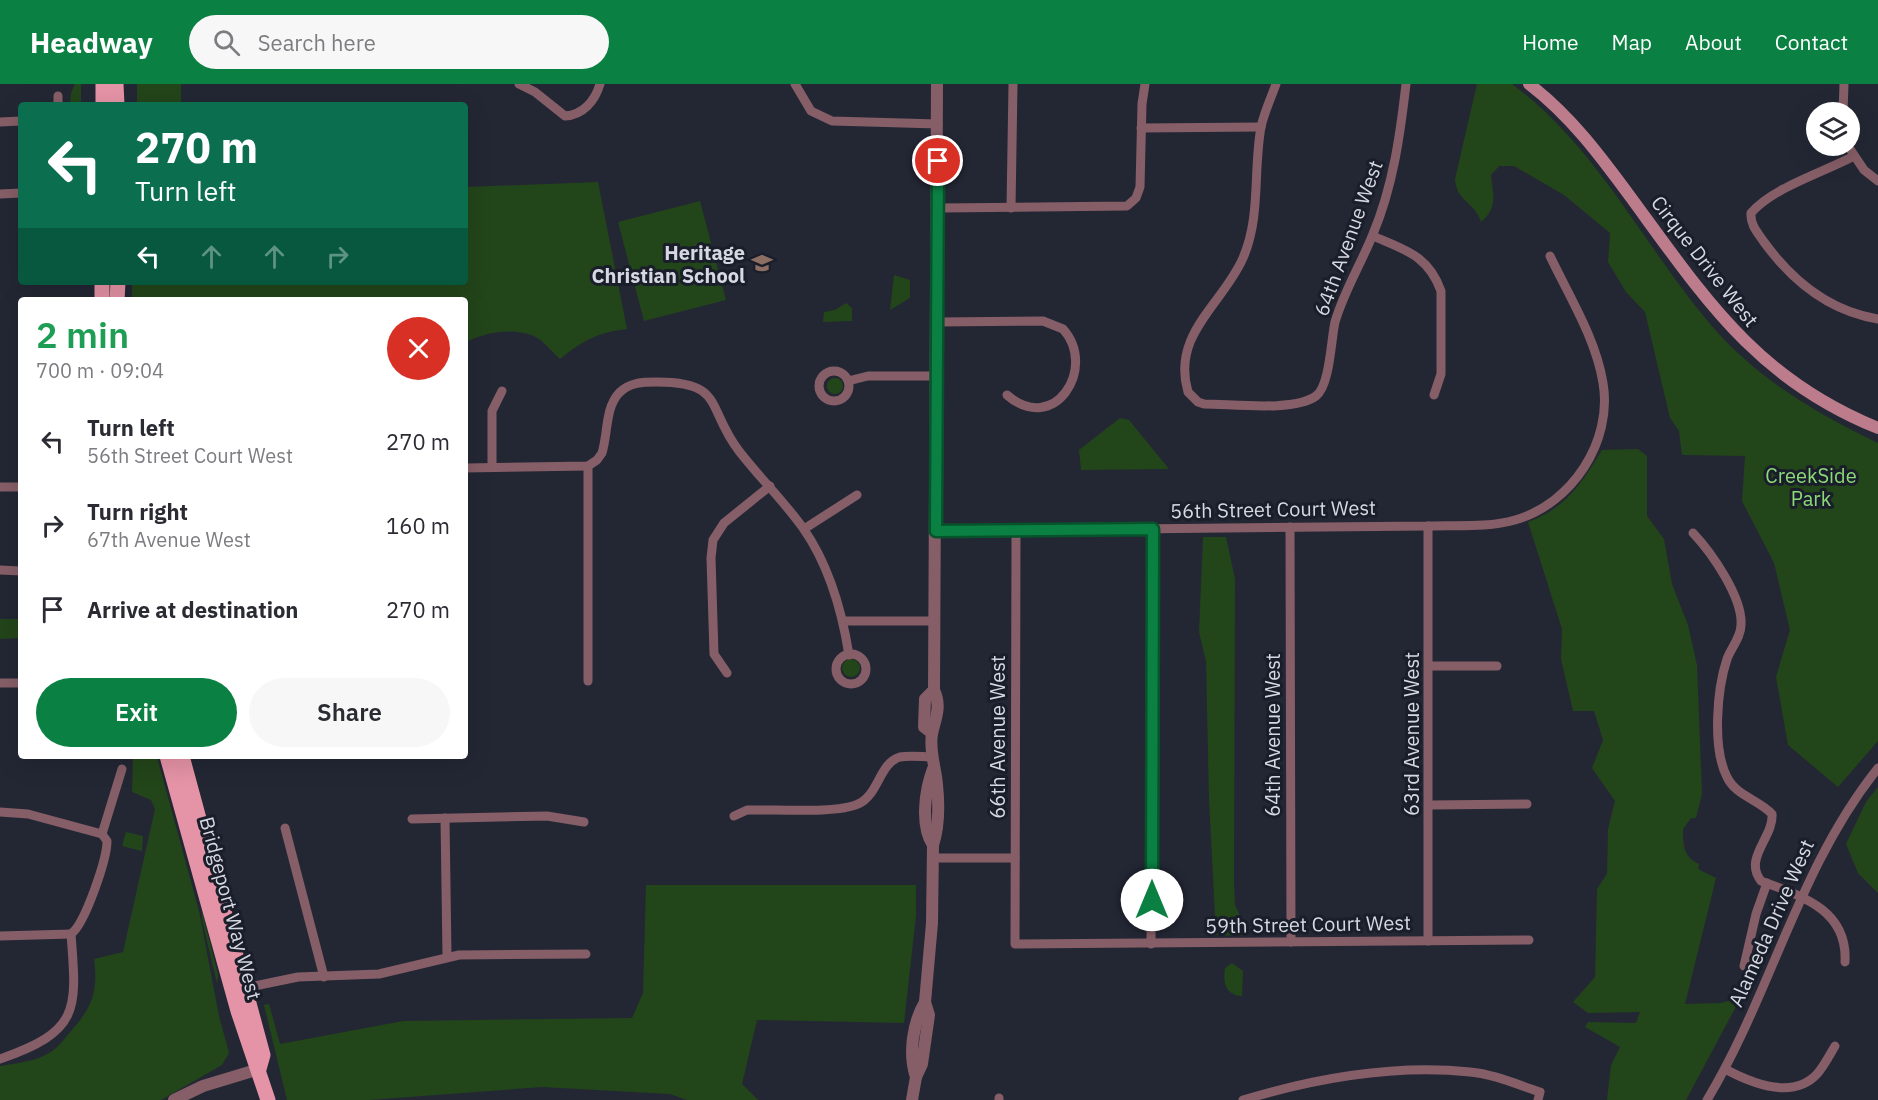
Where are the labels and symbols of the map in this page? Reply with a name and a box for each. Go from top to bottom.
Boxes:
pin [912,135,963,186]
street label: 64th Avenue West [1307,156,1389,320]
street label: Cirque Drive West [1645,190,1765,332]
place label: Heritage Christian School [592,239,745,289]
school or university icon: Heritage Christian School [750,251,774,275]
park label: CreekSide Park [1765,462,1857,512]
street label: 56th Street Court West [1170,494,1376,524]
street label: 63rd Avenue West [1398,652,1425,816]
street label: 64th Avenue West [1259,653,1286,817]
street label: 66th Avenue West [984,655,1011,819]
street label: Bridgeport Way West [194,814,268,1002]
street label: Alameda Drive West [1722,835,1820,1011]
position arrow [1120,868,1184,932]
street label: 59th Street Court West [1205,909,1411,939]

